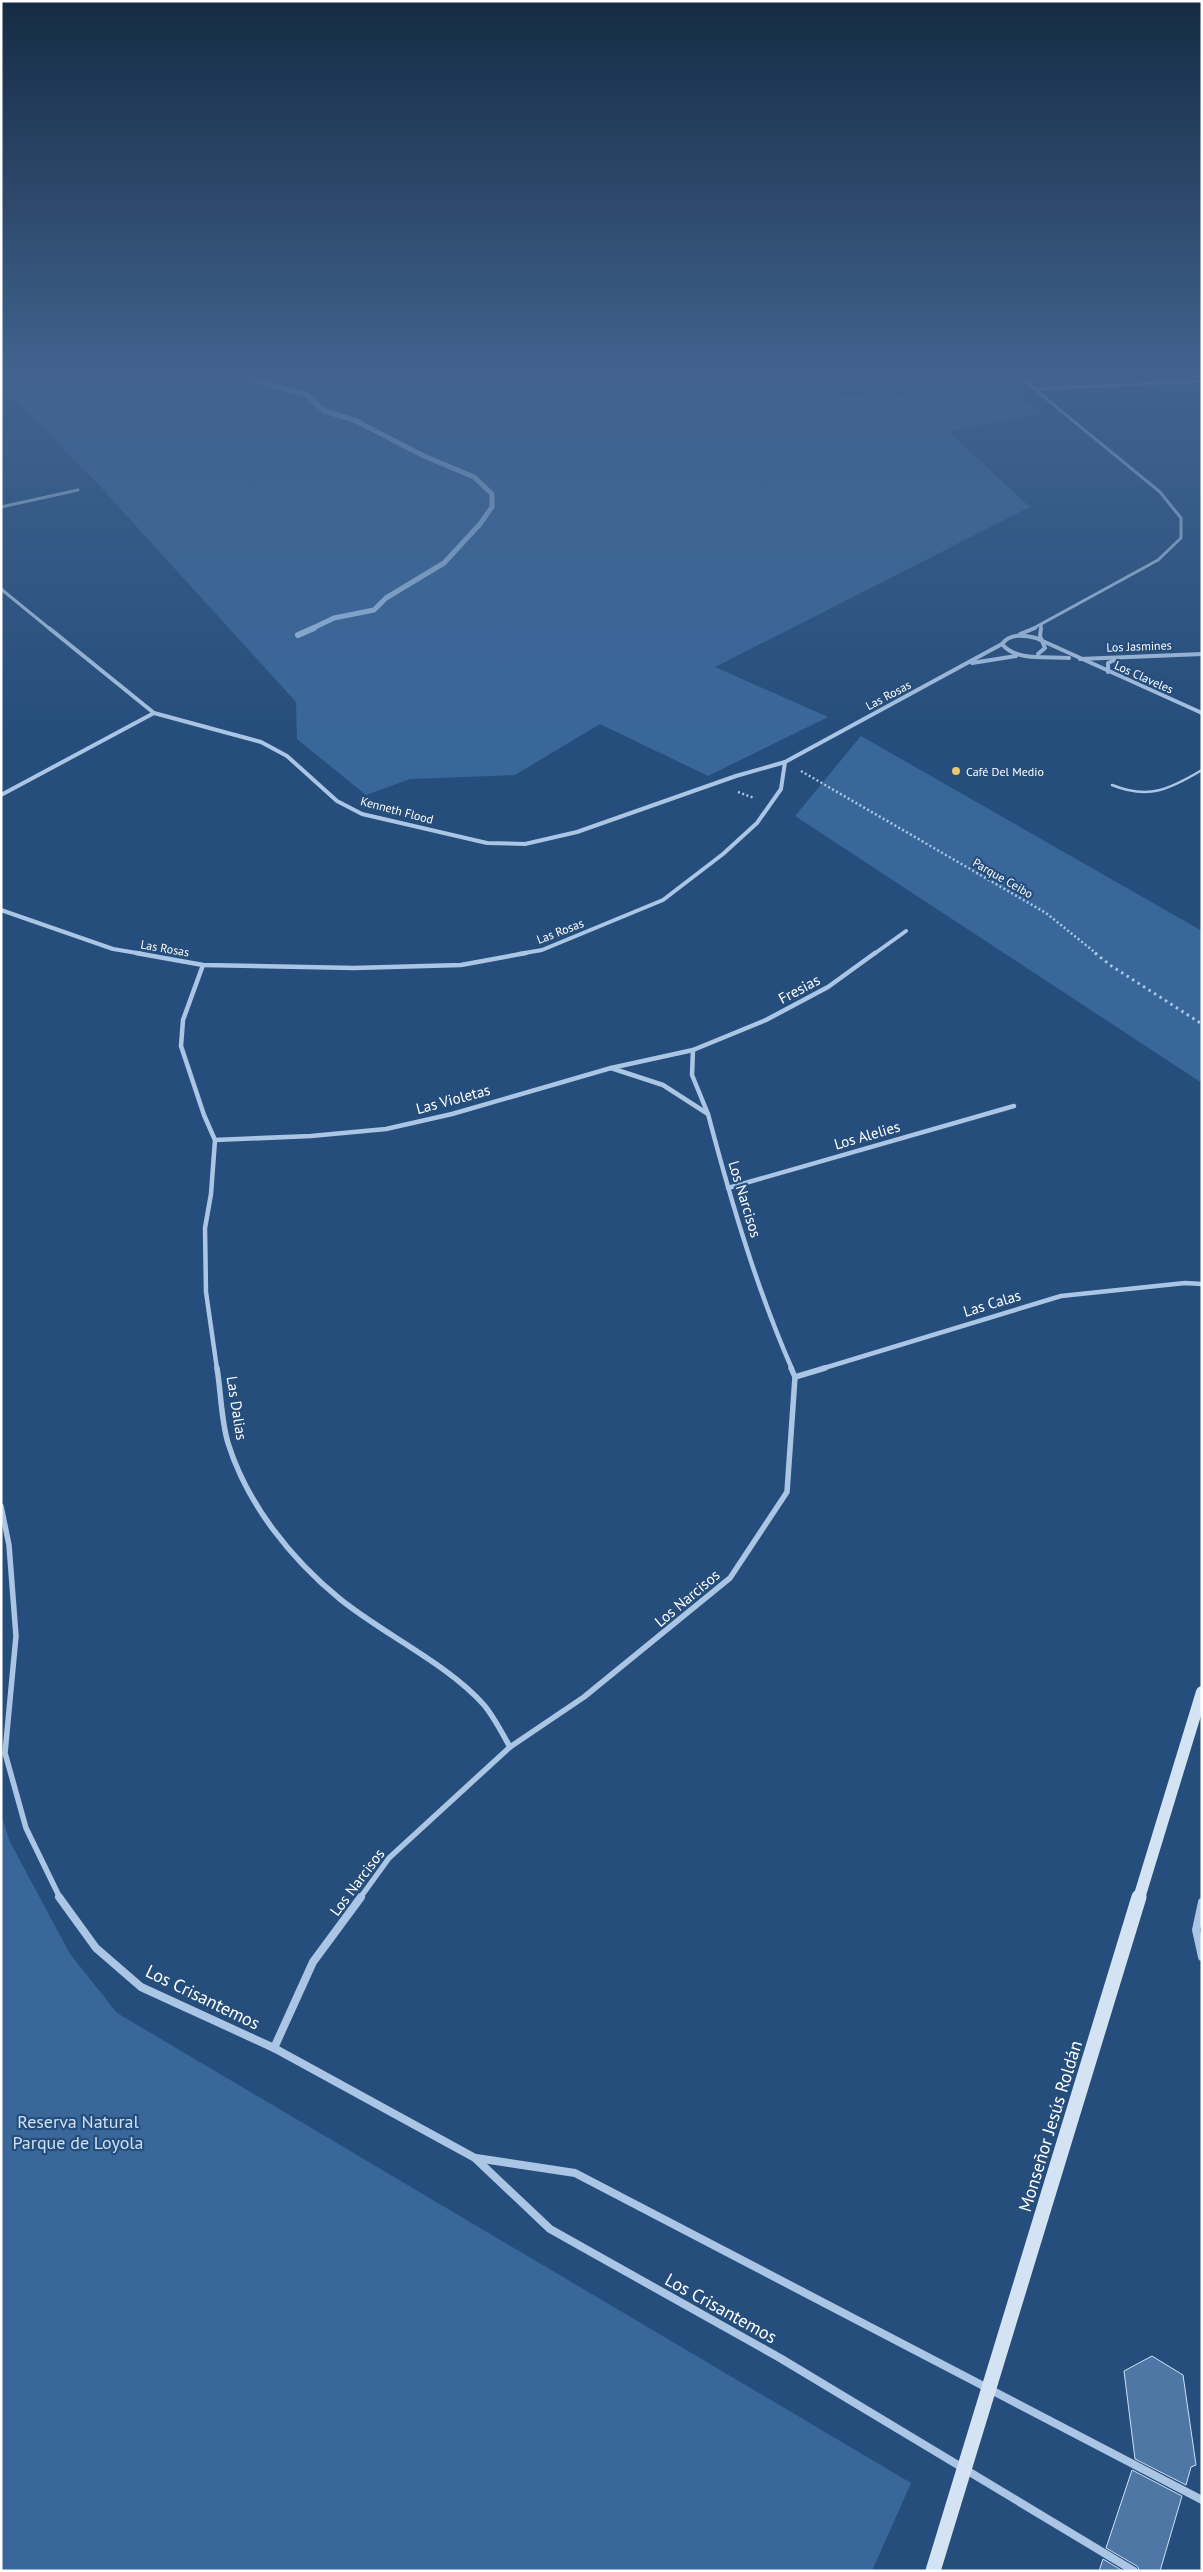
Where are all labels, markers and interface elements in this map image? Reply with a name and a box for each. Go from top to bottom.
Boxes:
street label: Los Jasmines [1106,637,1172,655]
street label: Los Claveles [1112,657,1176,697]
street label: Las Rosas [863,677,913,713]
place label: Café Del Medio [966,764,1044,779]
marker: Café Del Medio [950,765,962,777]
street label: Kenneth Flood [359,793,435,827]
street label: Parque Ceibo [970,855,1036,901]
street label: Las Rosas [534,915,586,947]
street label: Las Rosas [139,936,191,960]
street label: Fresias [775,970,823,1008]
street label: Las Violetas [414,1080,492,1118]
street label: Los Alelies [832,1117,902,1153]
street label: Los Narcisos [724,1158,766,1240]
street label: Las Calas [961,1285,1023,1321]
street label: Las Dalias [223,1375,251,1441]
street label: Los Narcisos [651,1565,723,1631]
street label: Los Narcisos [326,1845,388,1919]
street label: Los Crisantemos [142,1959,264,2035]
street label: Monseñor Jesús Roldán [1013,2037,1087,2215]
park label: Reserva Natural Parque de Loyola [12,2110,144,2154]
street label: Los Crisantemos [661,2268,781,2348]

